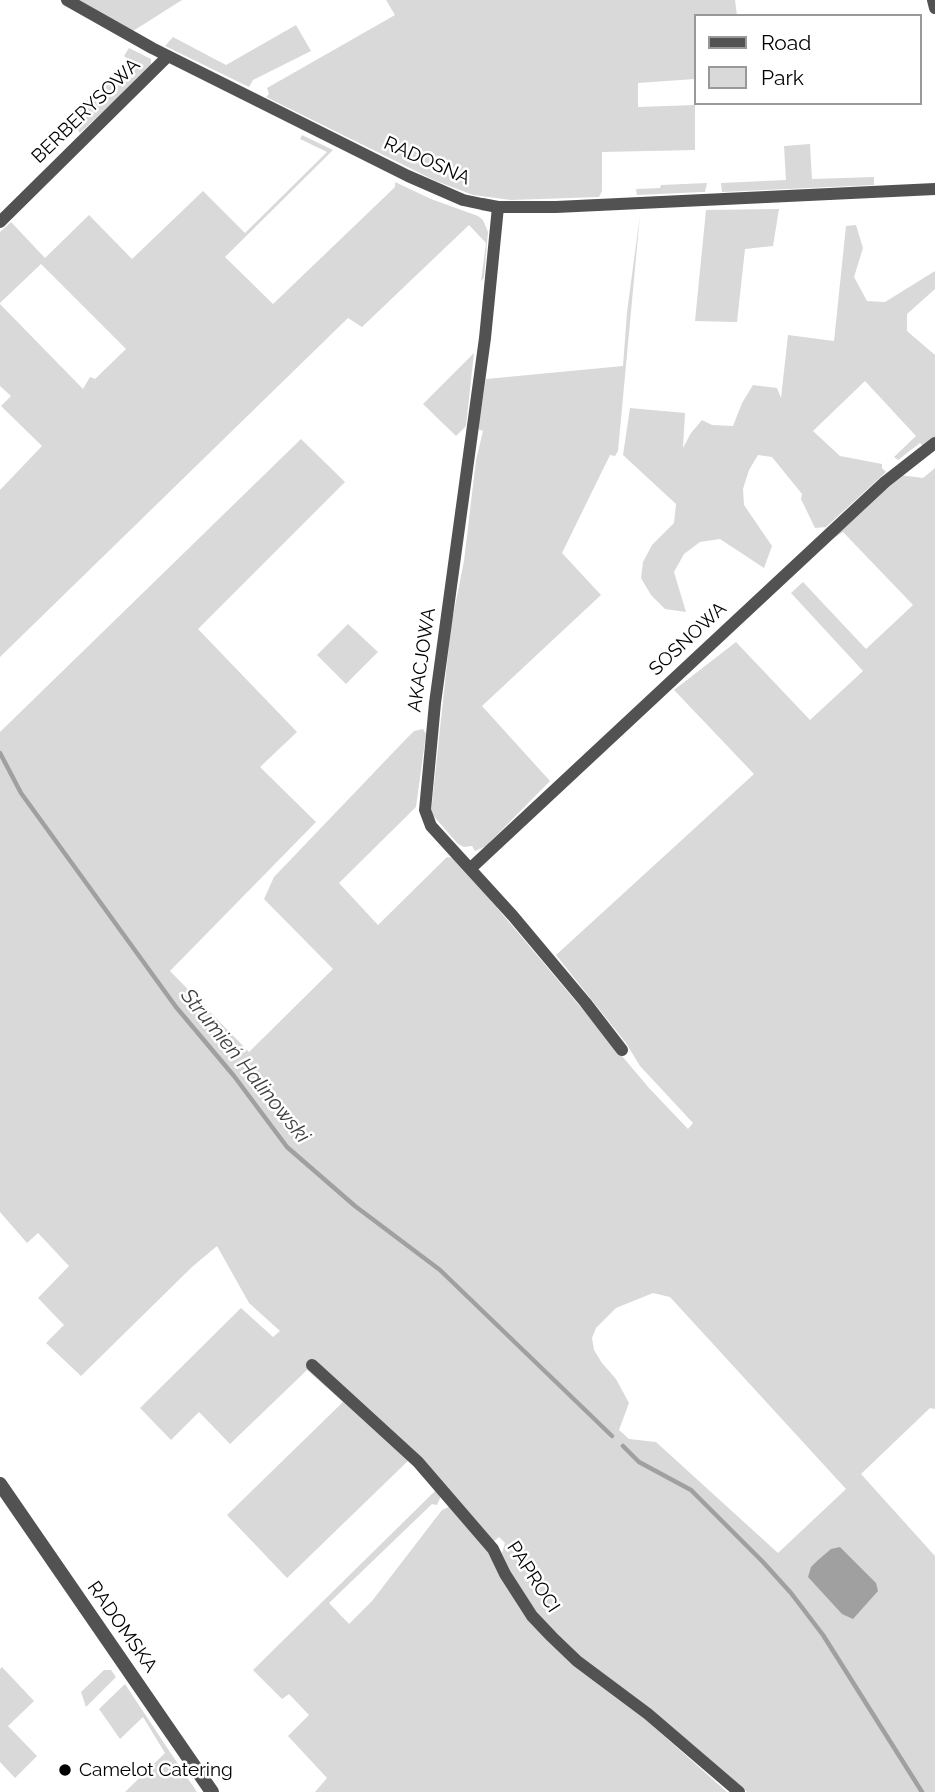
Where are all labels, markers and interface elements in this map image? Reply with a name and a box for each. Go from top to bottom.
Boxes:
legend [694,14,921,105]
text: Road [761,30,811,55]
street label: BERBERYSOWA [27,54,145,168]
text: Park [761,65,804,90]
street label: RADOSNA [380,132,474,190]
street label: SOSNOWA [645,597,731,681]
street label: AKACJOWA [403,606,441,714]
water label: Strumień Halinowski [175,984,315,1148]
street label: PAPROCI [502,1537,564,1617]
street label: RADOMSKA [82,1577,162,1677]
place label: Camelot Catering [79,1759,233,1781]
marker: Camelot Catering [57,1762,73,1778]

